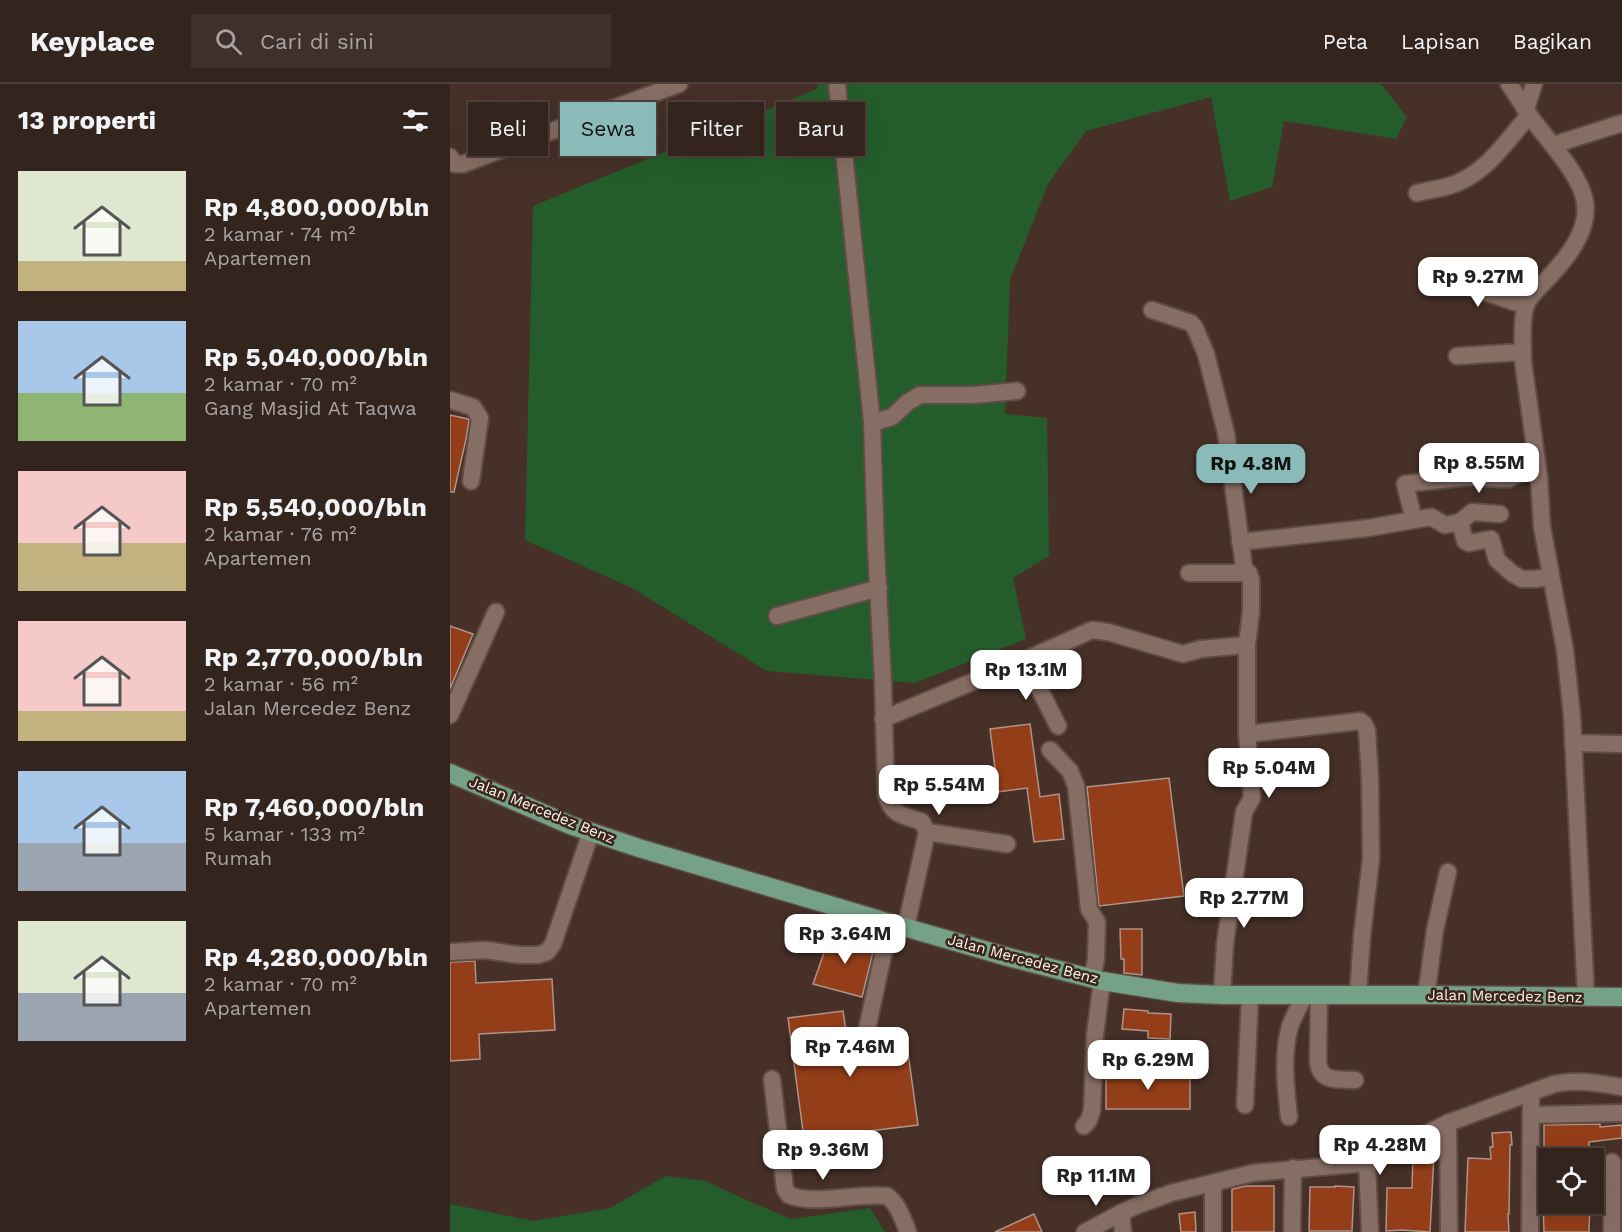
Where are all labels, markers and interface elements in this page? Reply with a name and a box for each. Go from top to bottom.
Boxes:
search box [191,14,611,68]
text: Keyplace [30,25,155,58]
icon: search [212,25,245,58]
text: Cari di sini [260,29,374,54]
text: Peta [1323,29,1368,54]
text: Lapisan [1401,29,1480,54]
text: Bagikan [1513,29,1592,54]
chip: Beli [468,102,548,156]
chip: Sewa [560,102,656,156]
chip: Filter [668,102,764,156]
chip: Baru [776,102,865,156]
icon: filters [399,104,432,137]
text: 13 properti [18,105,156,135]
text: Rp 4,800,000/bln [204,192,429,222]
icon: home [66,195,138,267]
text: 2 kamar · 74 m² [204,222,356,246]
text: Apartemen [204,246,312,270]
pin: Rp 9.27M [1416,257,1540,308]
text: Rp 9.27M [1432,264,1524,288]
text: Rp 5,040,000/bln [204,342,428,372]
icon: home [66,345,138,417]
text: 2 kamar · 70 m² [204,372,357,396]
text: Gang Masjid At Taqwa [204,396,417,420]
pin: Rp 8.55M [1417,443,1541,494]
pin: Rp 4.8M [1196,444,1306,495]
text: Rp 8.55M [1433,450,1525,474]
text: Rp 4.8M [1210,451,1292,475]
text: Rp 5,540,000/bln [204,492,427,522]
icon: home [66,495,138,567]
text: 2 kamar · 76 m² [204,522,357,546]
text: Apartemen [204,546,312,570]
text: Rp 2,770,000/bln [204,642,423,672]
icon: home [66,645,138,717]
pin: Rp 13.1M [964,650,1088,701]
text: Rp 13.1M [985,657,1067,681]
text: 2 kamar · 56 m² [204,672,358,696]
text: Jalan Mercedez Benz [204,696,411,720]
pin: Rp 5.04M [1207,748,1331,799]
text: Rp 5.04M [1222,755,1316,779]
pin: Rp 5.54M [877,765,1001,816]
text: Rp 5.54M [893,772,985,796]
street label: Jalan Mercedez Benz [467,773,617,847]
text: Rp 7,460,000/bln [204,792,424,822]
icon: home [66,795,138,867]
text: 5 kamar · 133 m² [204,822,365,846]
text: Rumah [204,846,272,870]
pin: Rp 2.77M [1182,878,1306,929]
text: Rp 2.77M [1199,885,1289,909]
pin: Rp 3.64M [783,914,907,965]
text: Rp 3.64M [799,921,891,945]
street label: Jalan Mercedez Benz [946,930,1100,988]
text: Rp 4,280,000/bln [204,942,428,972]
icon: home [66,945,138,1017]
text: 2 kamar · 70 m² [204,972,357,996]
street label: Jalan Mercedez Benz [1427,986,1583,1006]
text: Apartemen [204,996,312,1020]
pin: Rp 7.46M [788,1027,912,1078]
text: Rp 7.46M [805,1034,895,1058]
pin: Rp 6.29M [1086,1040,1210,1091]
text: Rp 6.29M [1102,1047,1194,1071]
pin: Rp 4.28M [1318,1125,1442,1176]
pin: Rp 9.36M [761,1130,885,1181]
text: Rp 4.28M [1333,1132,1427,1156]
text: Rp 9.36M [777,1137,869,1161]
map controls [1538,1148,1604,1214]
button: locate [1538,1148,1604,1214]
pin: Rp 11.1M [1034,1156,1158,1207]
text: Rp 11.1M [1056,1163,1136,1187]

